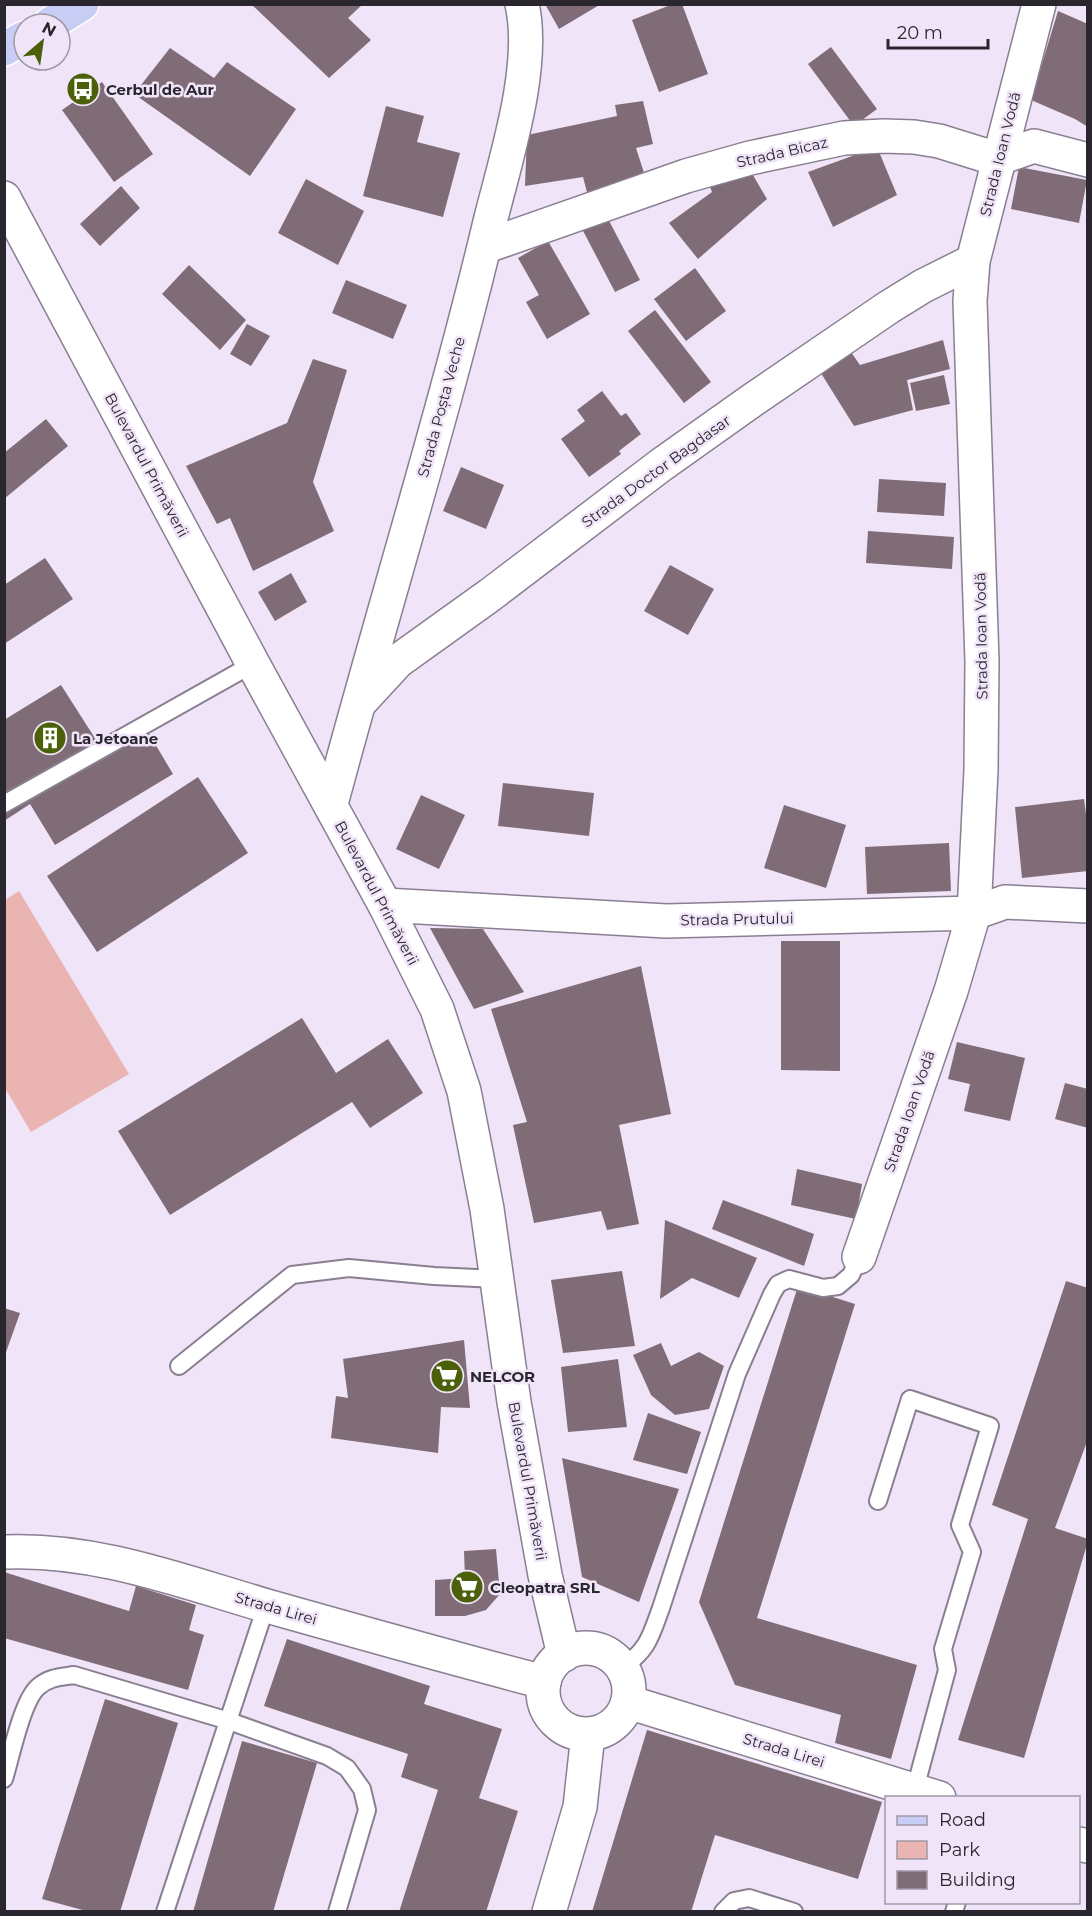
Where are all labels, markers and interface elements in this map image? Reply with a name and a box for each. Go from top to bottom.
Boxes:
north arrow [12,12,72,72]
scale bar [888,12,988,50]
text: N [39,18,59,41]
text: 20 m [897,22,943,44]
bus stop icon: Cerbul de Aur [65,71,101,107]
place label: Cerbul de Aur [106,80,215,99]
street label: Strada Ioan Vodă [975,90,1025,218]
street label: Strada Bicaz [735,132,830,172]
street label: Strada Poșta Veche [413,335,470,480]
street label: Bulevardul Primăverii [101,389,193,541]
street label: Strada Doctor Bagdasar [578,411,734,531]
street label: Strada Ioan Vodă [970,572,992,700]
building icon: La Jetoane [32,720,68,756]
place label: La Jetoane [73,729,158,748]
street label: Bulevardul Primăverii [331,817,423,969]
street label: Strada Prutului [680,909,794,929]
street label: Strada Ioan Vodă [879,1048,939,1174]
supermarket icon: NELCOR [429,1358,465,1394]
place label: NELCOR [470,1367,535,1386]
street label: Bulevardul Primăverii [505,1400,551,1562]
supermarket icon: Cleopatra SRL [449,1569,485,1605]
place label: Cleopatra SRL [490,1578,600,1597]
street label: Strada Lirei [233,1587,319,1629]
street label: Strada Lirei [741,1729,827,1771]
legend [885,1796,1080,1904]
text: Road [939,1809,986,1831]
text: Park [939,1839,980,1861]
text: Building [939,1869,1016,1891]

